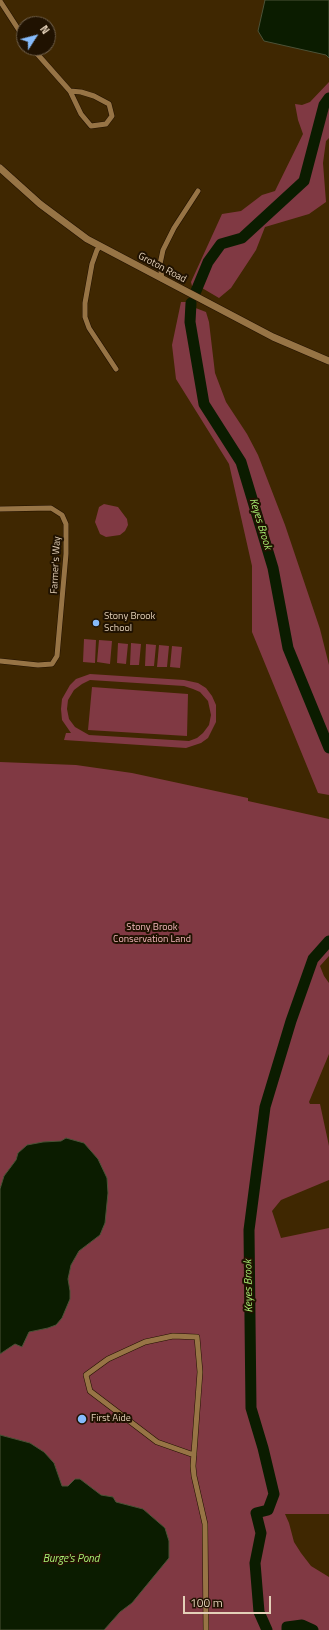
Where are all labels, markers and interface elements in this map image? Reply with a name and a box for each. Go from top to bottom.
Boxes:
north arrow [16,16,56,56]
text: N [36,22,54,37]
street label: Groton Road [136,250,188,286]
water label: Keyes Brook [246,497,274,551]
street label: Farmer's Way [48,536,64,594]
place label: Stony Brook School [104,611,155,634]
marker: Stony Brook School [91,618,101,628]
park label: Stony Brook Conservation Land [113,922,191,946]
water label: Keyes Brook [242,1259,256,1313]
marker: First Aide [76,1413,88,1425]
place label: First Aide [91,1413,131,1425]
water label: Burge's Pond [43,1552,99,1566]
scale bar [185,1588,273,1614]
text: 100 m [190,1593,223,1612]

